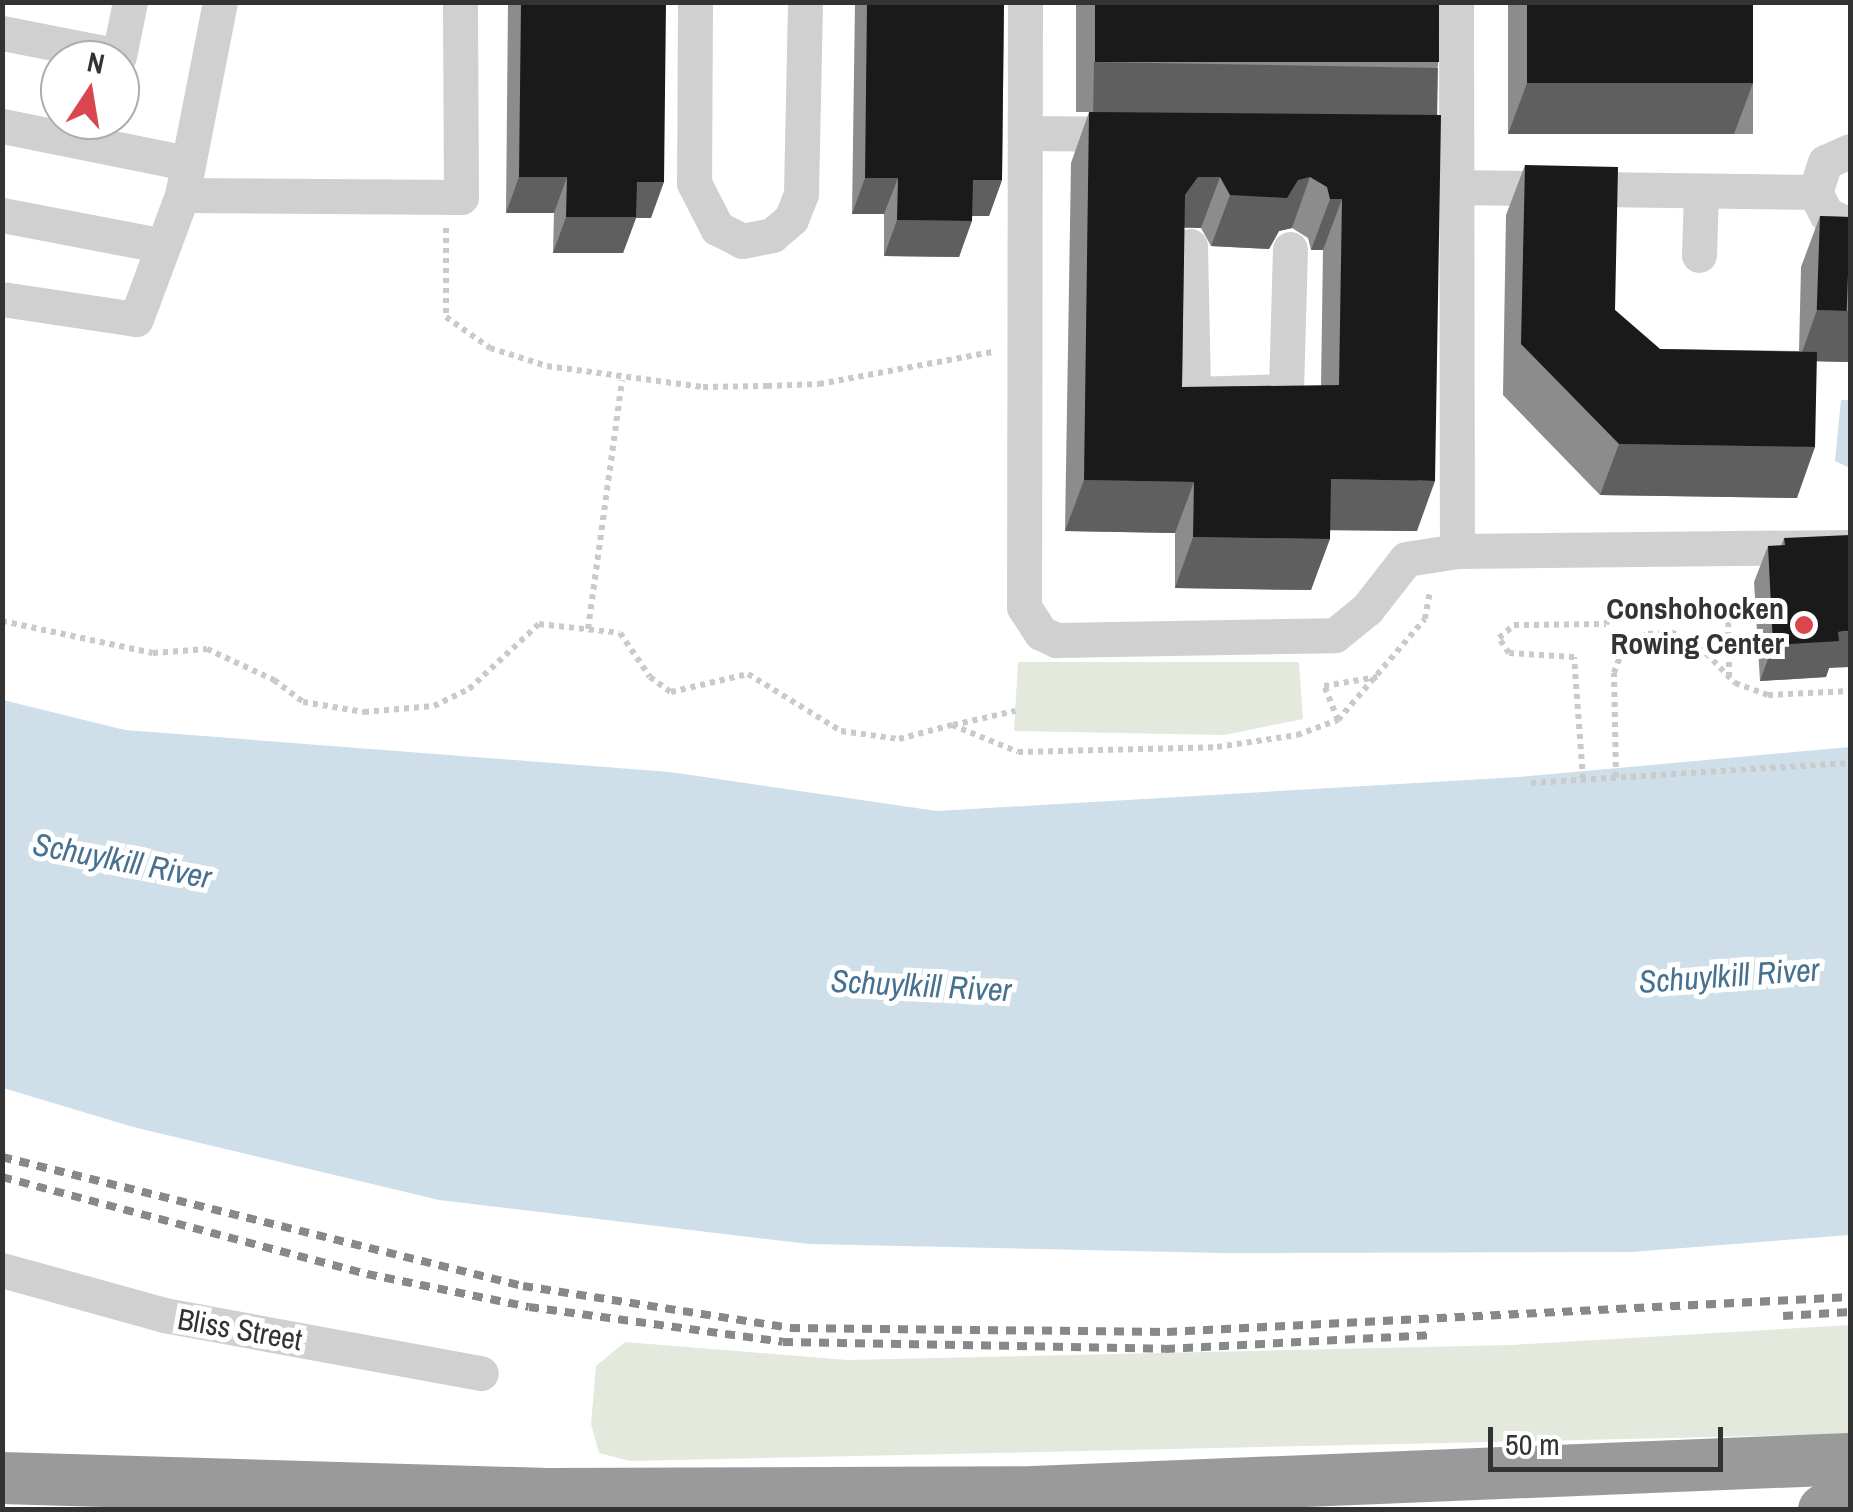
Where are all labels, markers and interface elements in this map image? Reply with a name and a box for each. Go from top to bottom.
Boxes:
north arrow [40,40,140,140]
text: N [84,42,108,83]
place label: Conshohocken Rowing Center [1606,590,1784,660]
marker: Conshohocken Rowing Center [1793,614,1815,636]
water label: Schuylkill River [30,825,214,897]
water label: Schuylkill River [1637,951,1821,1001]
water label: Schuylkill River [830,962,1012,1010]
street label: Bliss Street [175,1300,305,1358]
scale bar [1493,1407,1728,1469]
text: 50 m [1505,1424,1560,1464]

